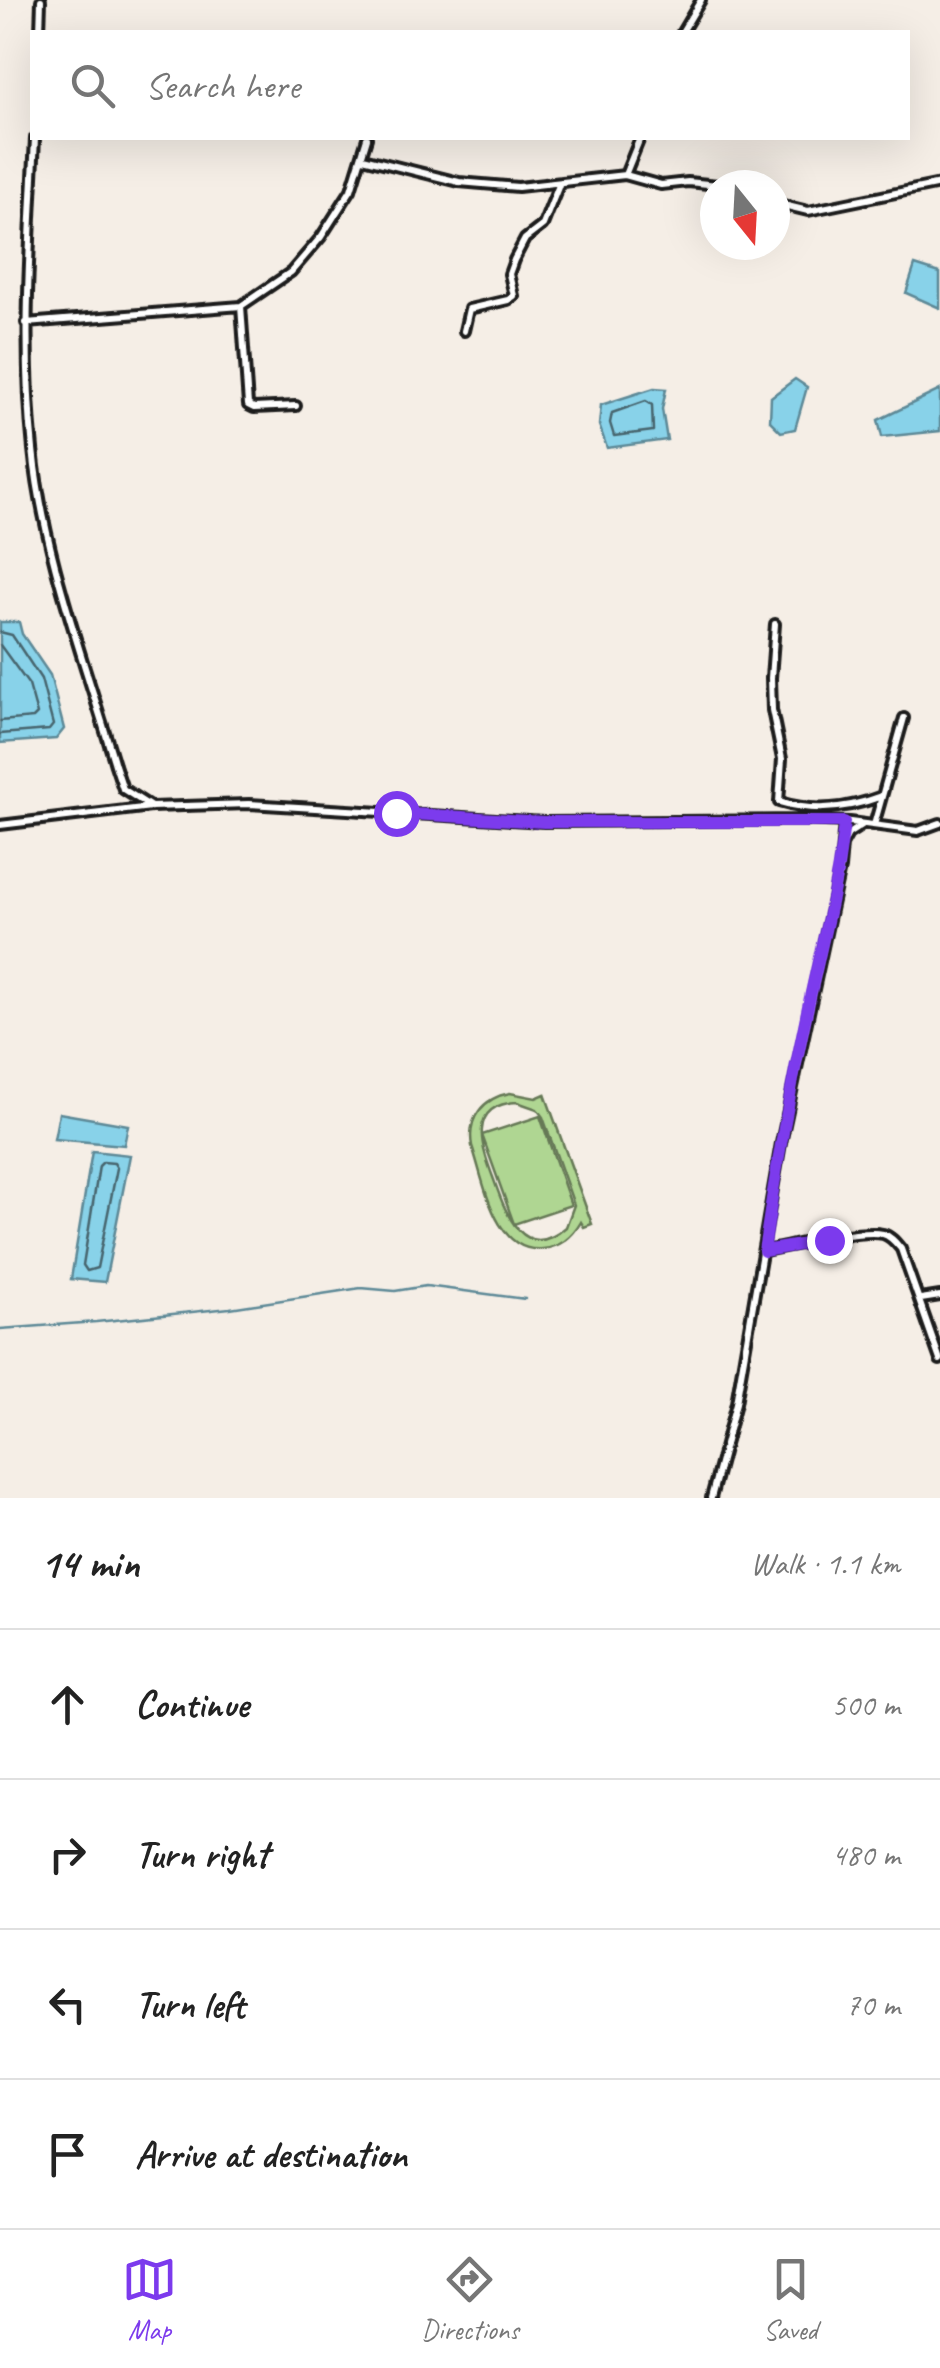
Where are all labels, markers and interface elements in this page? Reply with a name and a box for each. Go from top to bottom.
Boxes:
search box [30,30,910,140]
icon: search [65,58,120,113]
text: Search here [145,62,300,109]
north arrow [700,170,790,260]
route start [374,791,420,837]
route end [807,1218,853,1264]
text: 14 min [40,1537,139,1590]
text: Walk · 1.1 km [750,1543,900,1584]
icon: ahead [40,1677,95,1732]
text: Continue [135,1681,249,1728]
text: 500 m [831,1684,900,1725]
icon: right [40,1827,95,1882]
text: Turn right [135,1831,269,1878]
text: 480 m [831,1834,900,1875]
icon: left [40,1977,95,2032]
text: Turn left [135,1981,245,2028]
text: 70 m [846,1984,900,2025]
icon: arrive [40,2127,95,2182]
text: Arrive at destination [135,2131,407,2178]
tab: Map [122,2252,177,2347]
tab: Directions [421,2252,519,2347]
tab: Saved [763,2252,818,2347]

